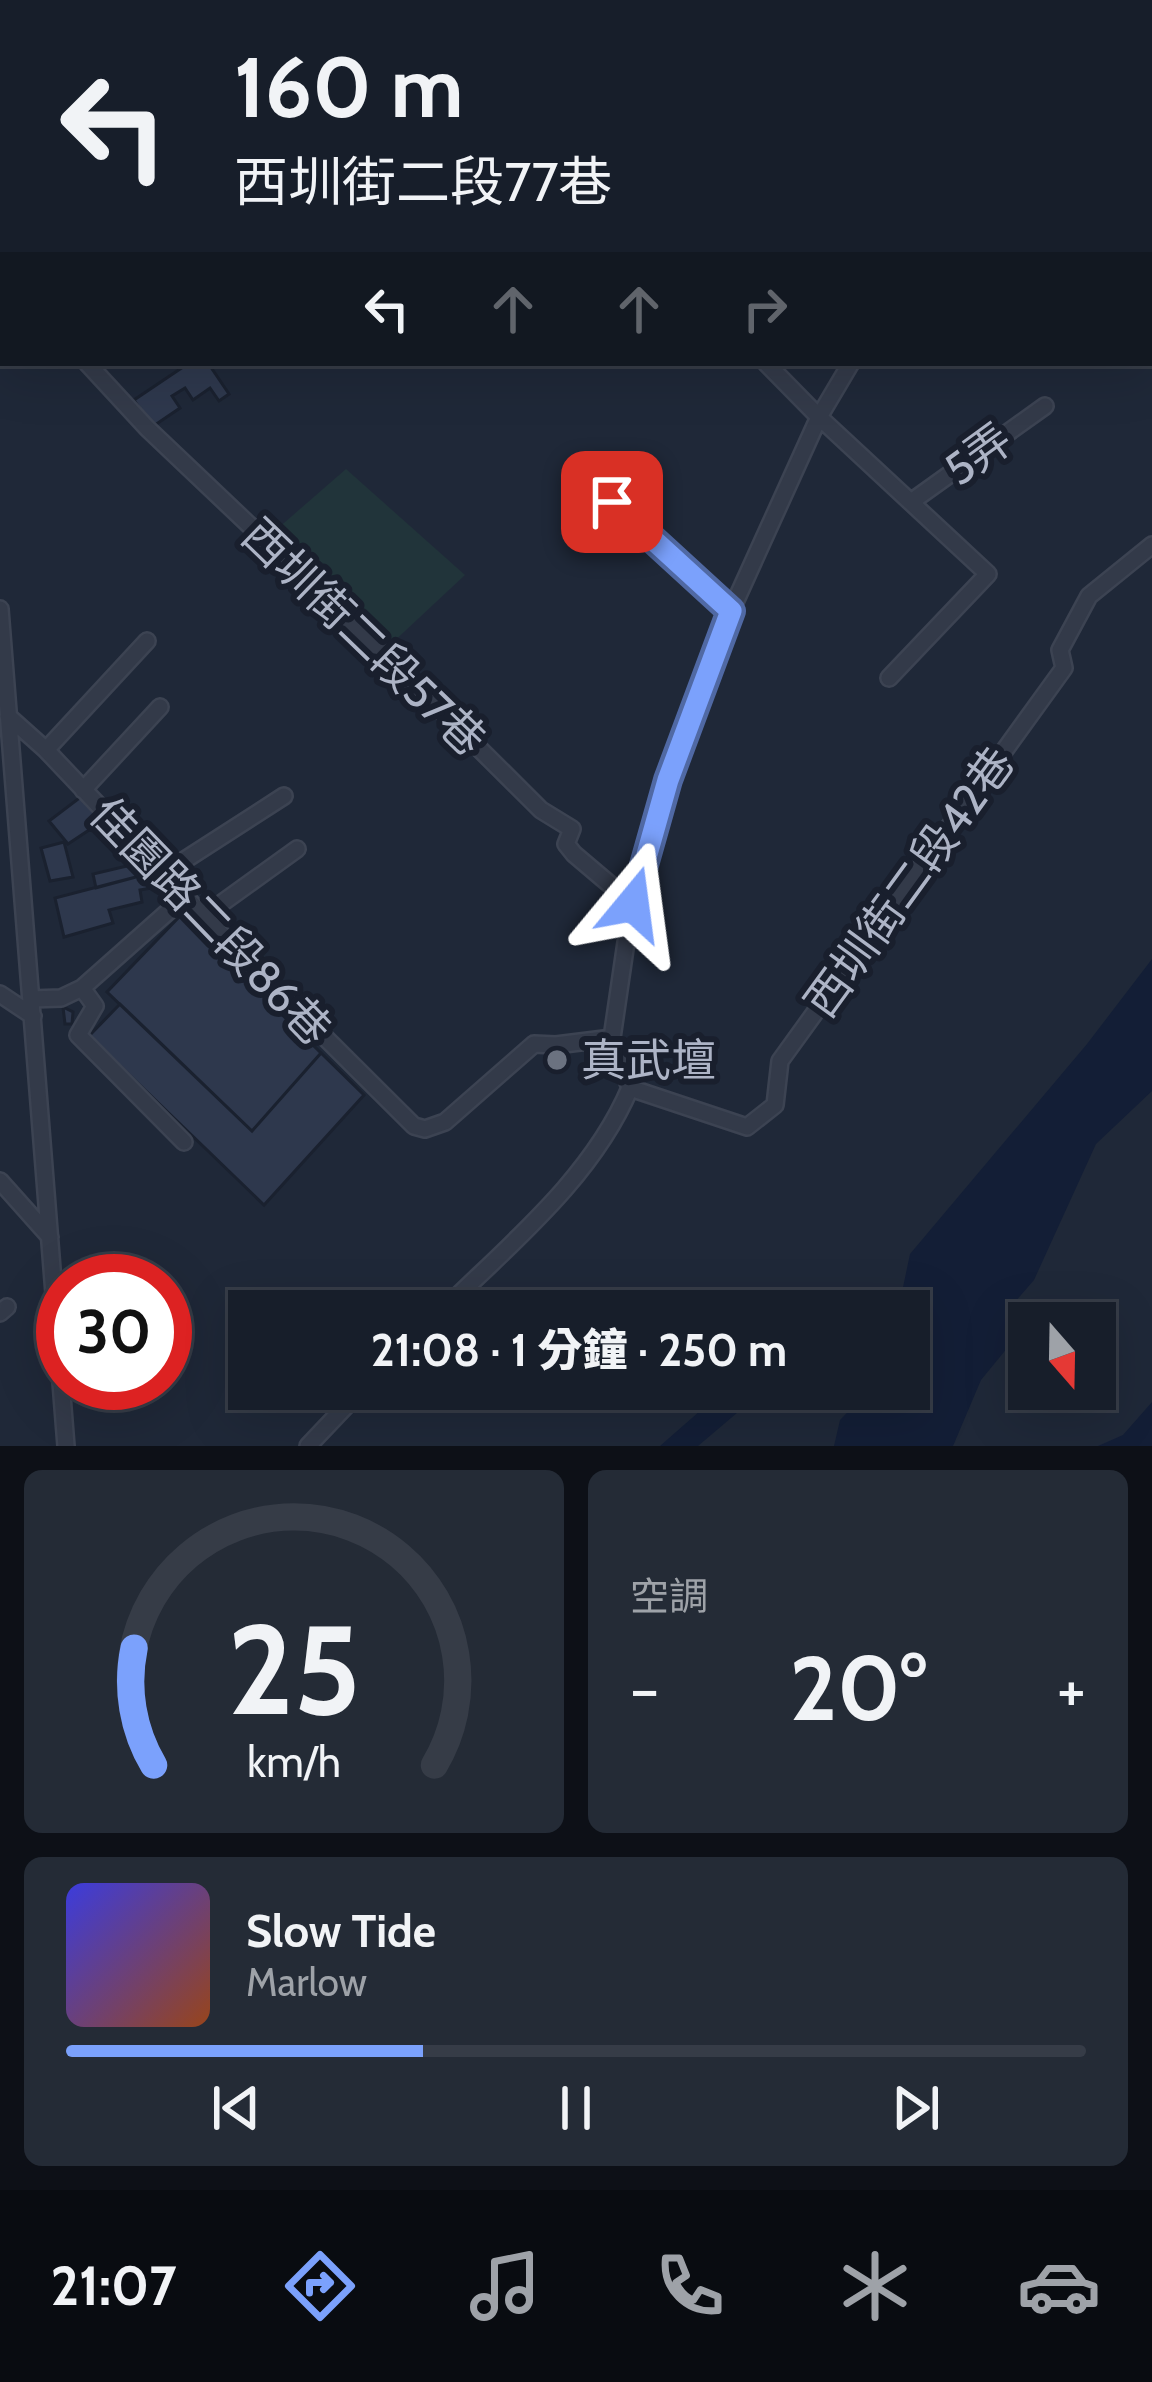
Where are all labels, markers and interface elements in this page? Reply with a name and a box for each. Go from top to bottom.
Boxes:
text: 160 m [234,36,463,138]
icon: left [36,48,192,204]
text: 西圳街二段77巷 [234,149,612,215]
icon: left [354,276,420,342]
icon: ahead [480,276,546,342]
icon: ahead [606,276,672,342]
icon: right [732,276,798,342]
street label: 5弄 [934,412,1022,496]
pin [561,451,663,553]
icon: arrive [579,469,645,535]
street label: 西圳街二段57巷 [231,507,497,767]
street label: 西圳街二段42巷 [793,737,1025,1027]
street label: 佳園路二段86巷 [79,786,343,1056]
position arrow [570,841,696,967]
place label: 真武壇 [581,1033,716,1087]
marker: 真武壇 [544,1047,570,1073]
speed limit sign: 30 [36,1254,192,1410]
north arrow [1008,1302,1116,1410]
map controls [1008,1302,1116,1410]
text: 21:08 · 1 分鐘 · 250 m [371,1323,787,1377]
text: 空調 [630,1572,708,1620]
text: 25 [227,1594,361,1745]
text: 20° [789,1633,927,1743]
text: − [630,1648,659,1729]
text: + [1057,1648,1086,1729]
text: km/h [247,1735,341,1787]
text: Slow Tide [246,1904,436,1958]
text: Marlow [246,1958,367,2006]
icon: previous [203,2075,269,2141]
icon: pause [543,2075,609,2141]
icon: next [883,2075,949,2141]
icon: directions [278,2244,362,2328]
icon: music [463,2244,547,2328]
icon: phone [648,2244,732,2328]
icon: climate [833,2244,917,2328]
icon: car [1017,2244,1101,2328]
text: 21:07 [50,2253,177,2319]

